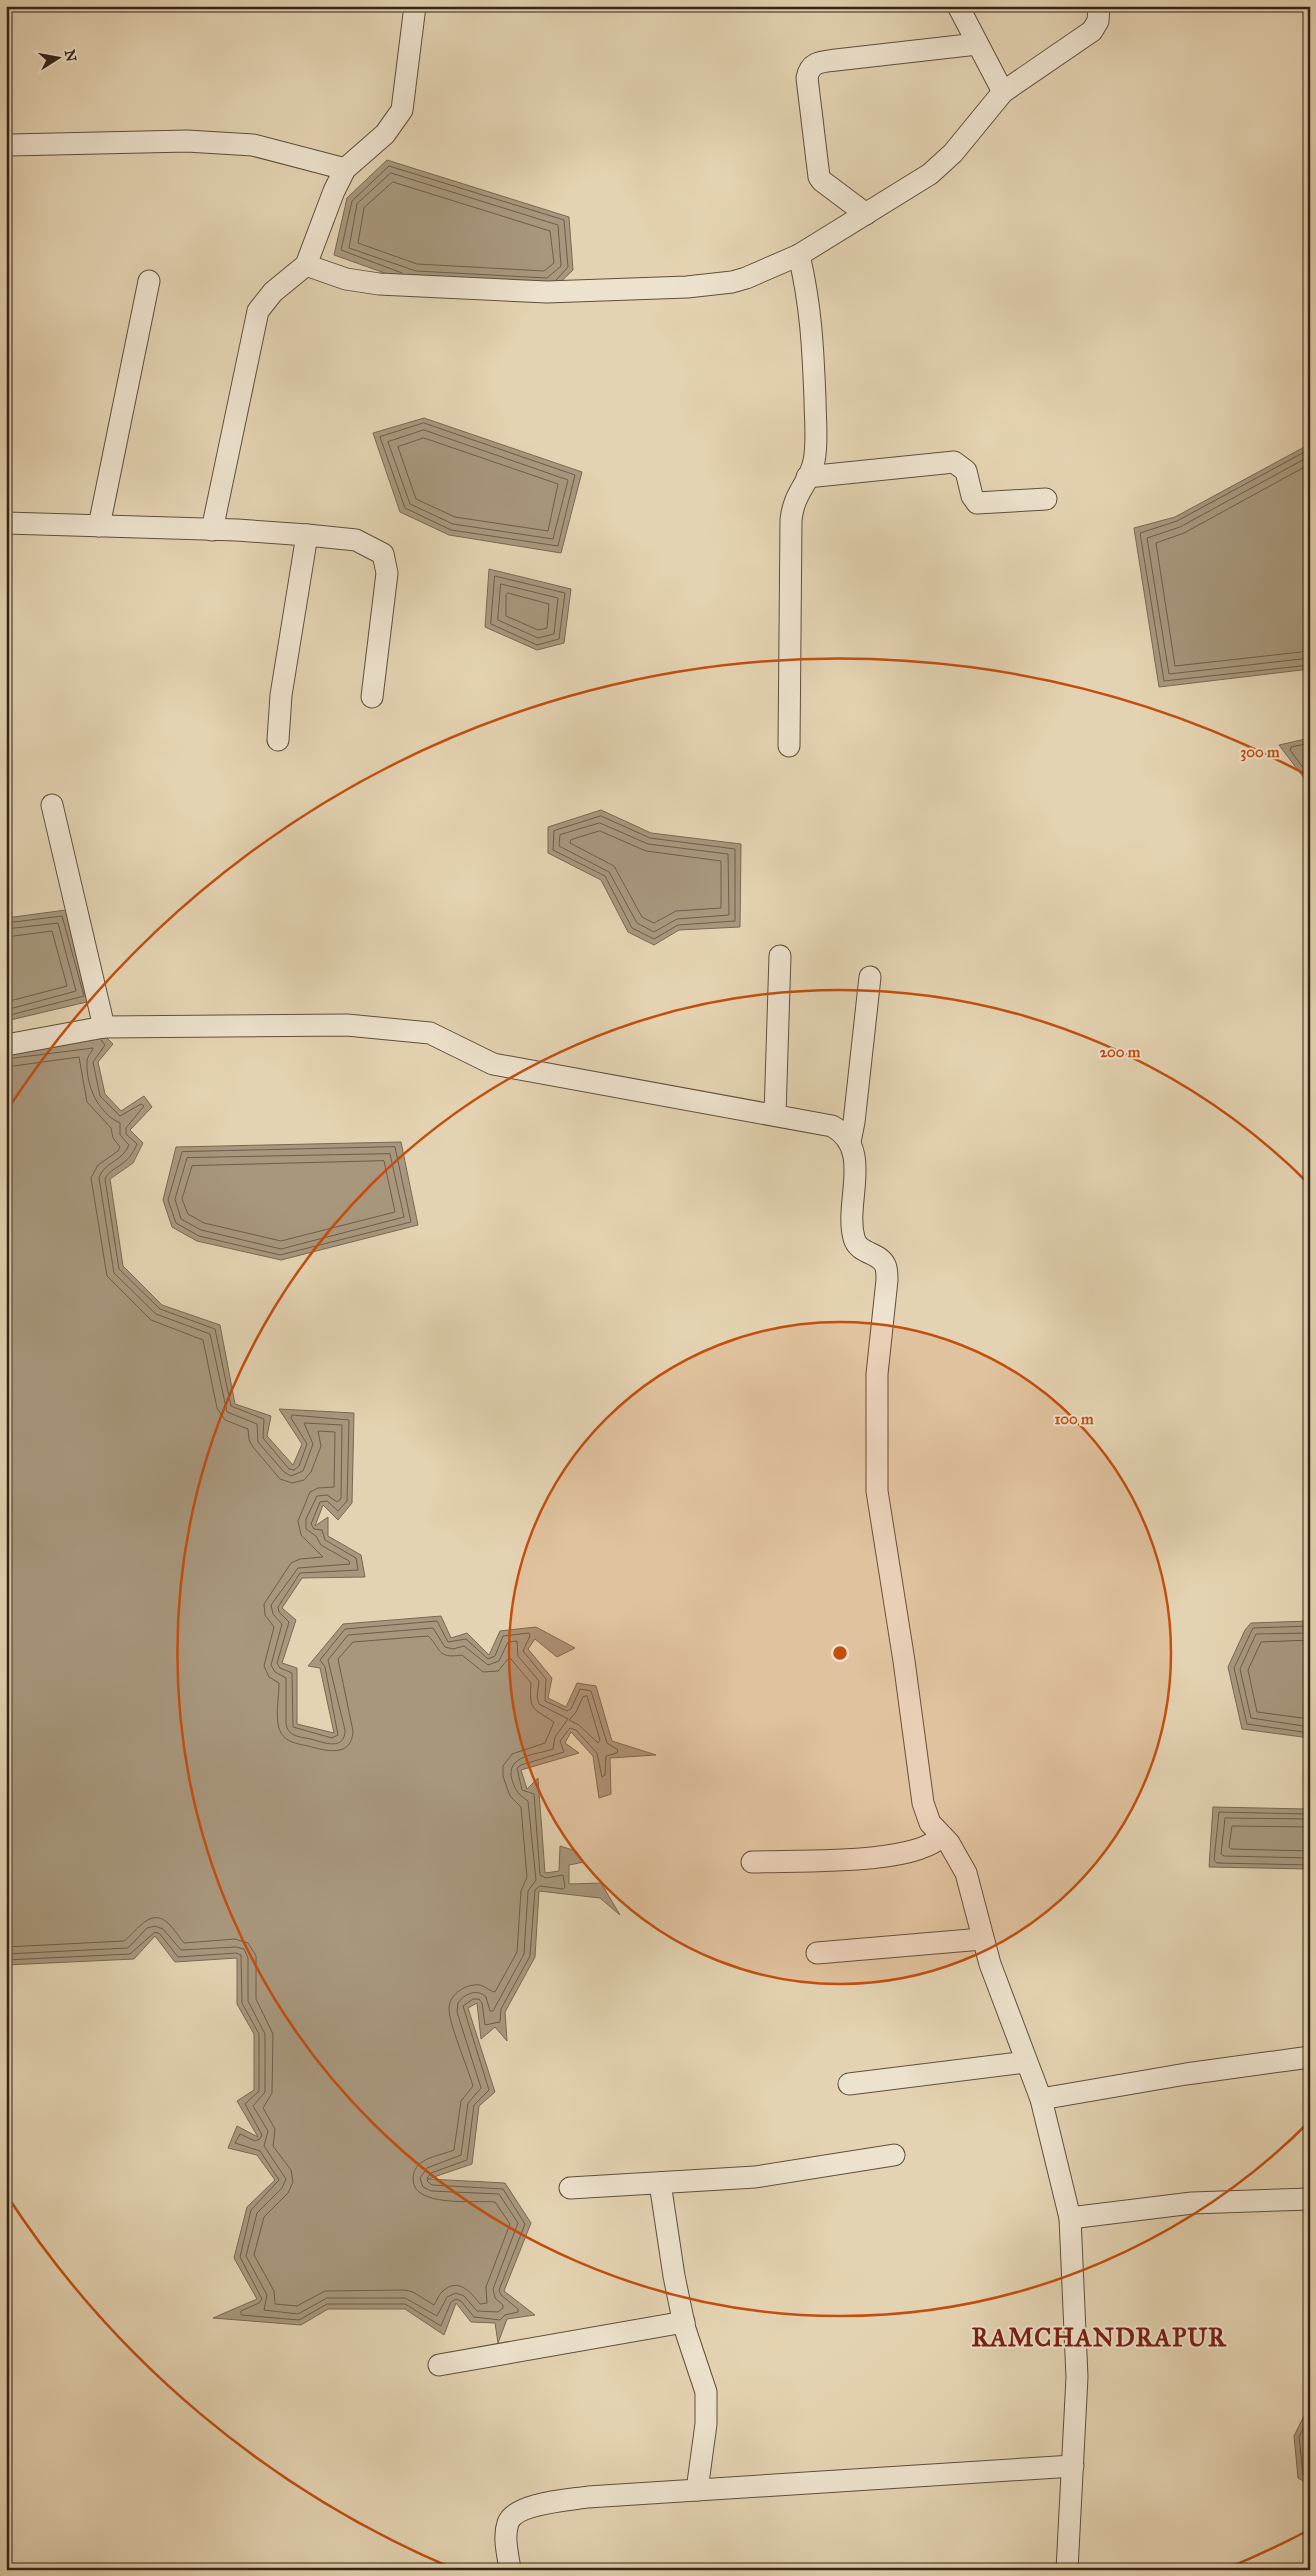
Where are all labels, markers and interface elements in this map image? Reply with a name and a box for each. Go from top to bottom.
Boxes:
north arrow [32,32,82,82]
text: N [61,48,80,63]
text: 300 m [1240,743,1280,762]
text: 200 m [1100,1043,1141,1061]
text: 100 m [1054,1410,1094,1428]
centre of rings [831,1644,849,1662]
district label: RAMCHANDRAPUR [971,2322,1227,2353]

